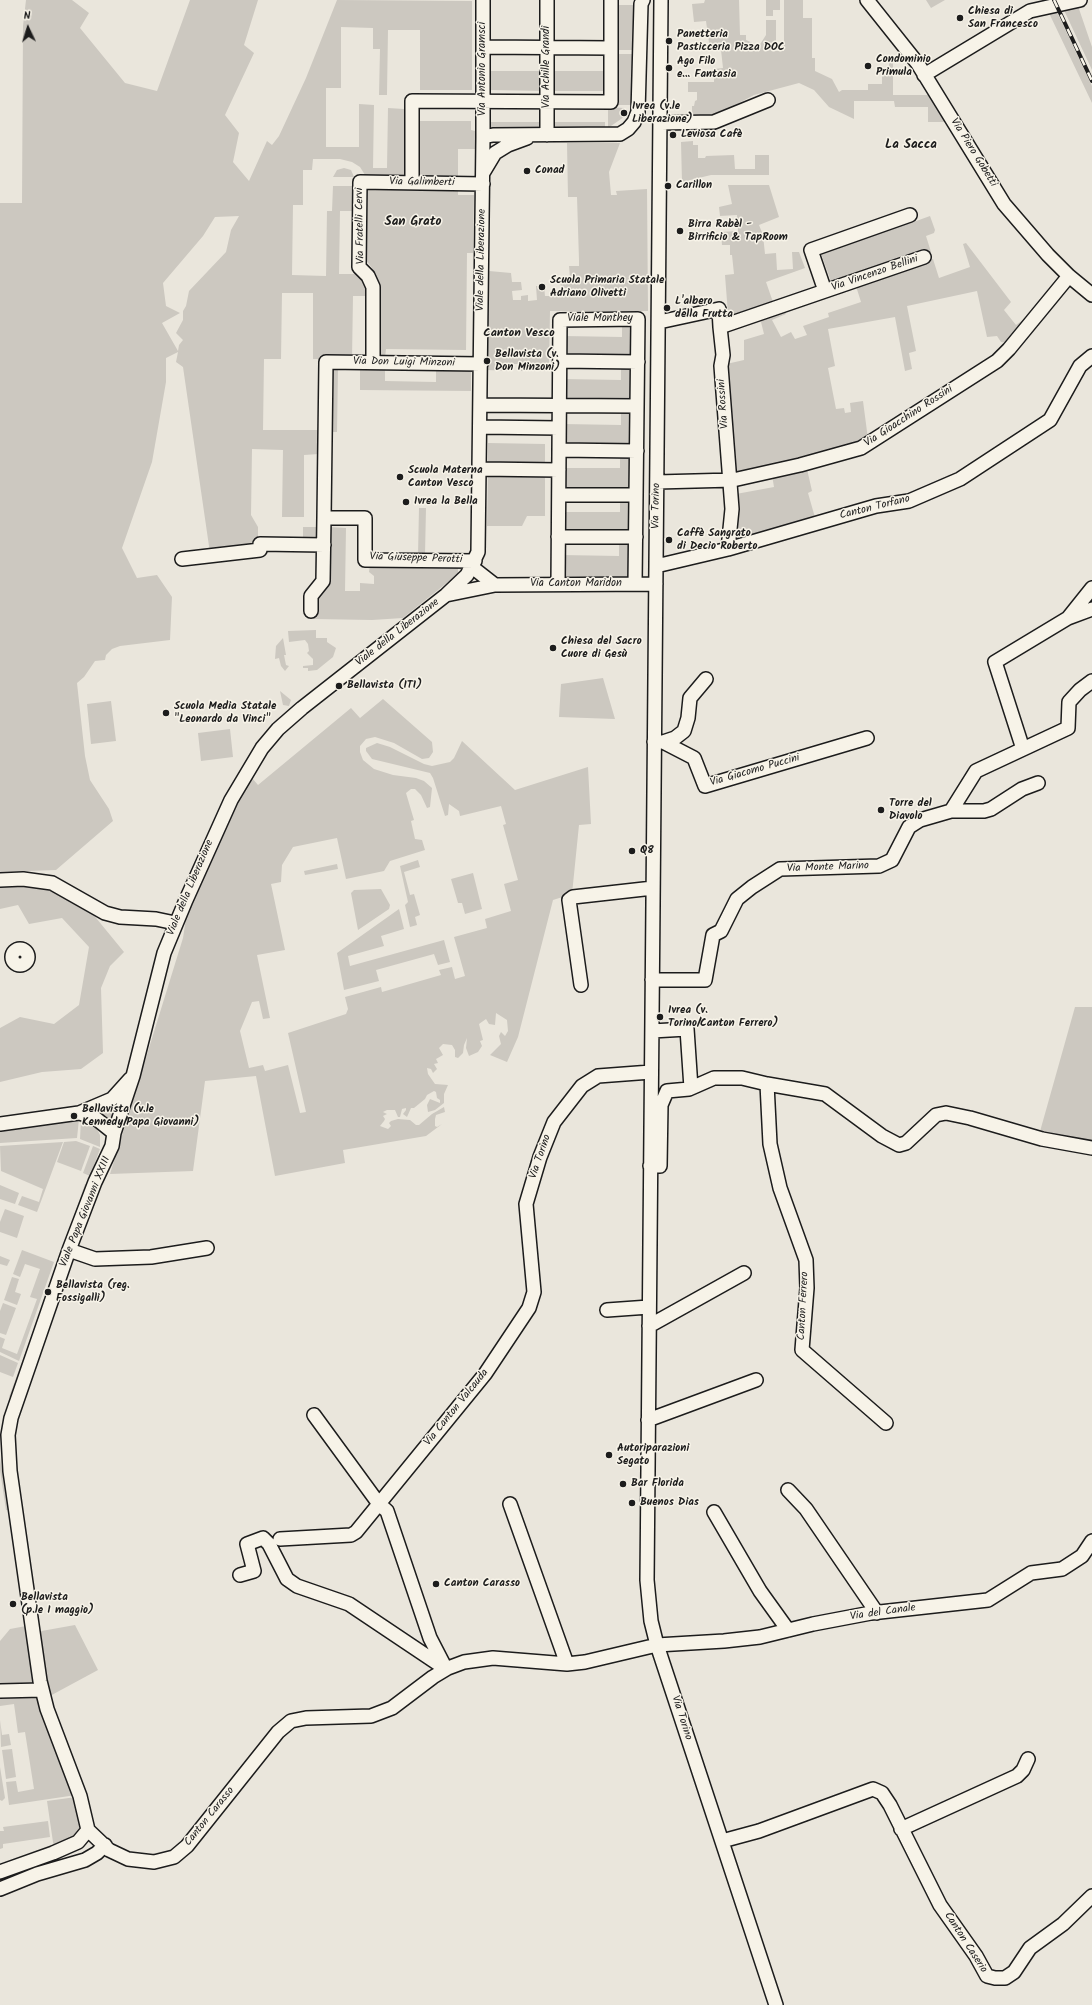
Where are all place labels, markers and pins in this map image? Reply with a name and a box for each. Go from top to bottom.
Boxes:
place label: Chiesa di San Francesco [968,5,1038,31]
marker: Chiesa di San Francesco [955,13,965,23]
place label: Panetteria Pasticceria Pizza DOC [677,28,785,54]
marker: Panetteria Pasticceria Pizza DOC [664,36,674,46]
place label: Condominio Primula [876,53,931,79]
place label: Ago Filo e... Fantasia [677,55,736,81]
marker: Condominio Primula [863,61,873,71]
marker: Ago Filo e... Fantasia [664,63,674,73]
place label: Ivrea (v.le Liberazione) [632,100,693,126]
marker: Ivrea (v.le Liberazione) [619,108,629,118]
place label: Leviosa Cafè [681,128,742,142]
marker: Leviosa Cafè [668,130,678,140]
place label: Conad [535,164,564,178]
marker: Conad [522,166,532,176]
place label: Carillon [676,179,712,193]
marker: Carillon [663,181,673,191]
place label: Birra Rabèl - Birrificio & TapRoom [688,218,788,244]
marker: Birra Rabèl - Birrificio & TapRoom [675,226,685,236]
place label: Scuola Primaria Statale Adriano Olivetti [550,274,664,300]
marker: Scuola Primaria Statale Adriano Olivetti [537,282,547,292]
place label: L'albero della Frutta [675,295,733,321]
marker: L'albero della Frutta [662,303,672,313]
place label: Bellavista (v. Don Minzoni) [495,348,560,374]
marker: Bellavista (v. Don Minzoni) [482,356,492,366]
place label: Scuola Materna Canton Vesco [408,464,483,490]
marker: Scuola Materna Canton Vesco [395,472,405,482]
place label: Ivrea la Bella [414,495,478,509]
marker: Ivrea la Bella [401,497,411,507]
place label: Caffè Sangrato di Decio Roberto [677,527,757,553]
marker: Caffè Sangrato di Decio Roberto [664,535,674,545]
place label: Chiesa del Sacro Cuore di Gesù [561,635,642,661]
marker: Chiesa del Sacro Cuore di Gesù [548,643,558,653]
place label: Bellavista (ITI) [347,679,422,693]
marker: Bellavista (ITI) [334,681,344,691]
place label: Scuola Media Statale "Leonardo da Vinci" [174,700,276,726]
marker: Scuola Media Statale "Leonardo da Vinci" [161,708,171,718]
place label: Torre del Diavolo [889,797,932,823]
marker: Torre del Diavolo [876,805,886,815]
place label: Q8 [640,844,654,858]
marker: Q8 [627,846,637,856]
place label: Ivrea (v. Torino/Canton Ferrero) [668,1004,778,1030]
marker: Ivrea (v. Torino/Canton Ferrero) [655,1012,665,1022]
place label: Bellavista (v.le Kennedy/Papa Giovanni) [82,1103,199,1129]
marker: Bellavista (v.le Kennedy/Papa Giovanni) [69,1111,79,1121]
place label: Bellavista (reg. Fossigalli) [56,1279,130,1305]
marker: Bellavista (reg. Fossigalli) [43,1287,53,1297]
place label: Autoriparazioni Segato [617,1442,689,1468]
marker: Autoriparazioni Segato [604,1450,614,1460]
place label: Bar Florida [631,1477,684,1491]
marker: Bar Florida [618,1479,628,1489]
place label: Buenos Dias [640,1496,699,1510]
marker: Buenos Dias [627,1498,637,1508]
place label: Canton Carasso [444,1577,520,1591]
marker: Canton Carasso [431,1579,441,1589]
place label: Bellavista (p.le I maggio) [21,1591,94,1617]
marker: Bellavista (p.le I maggio) [8,1599,18,1609]

